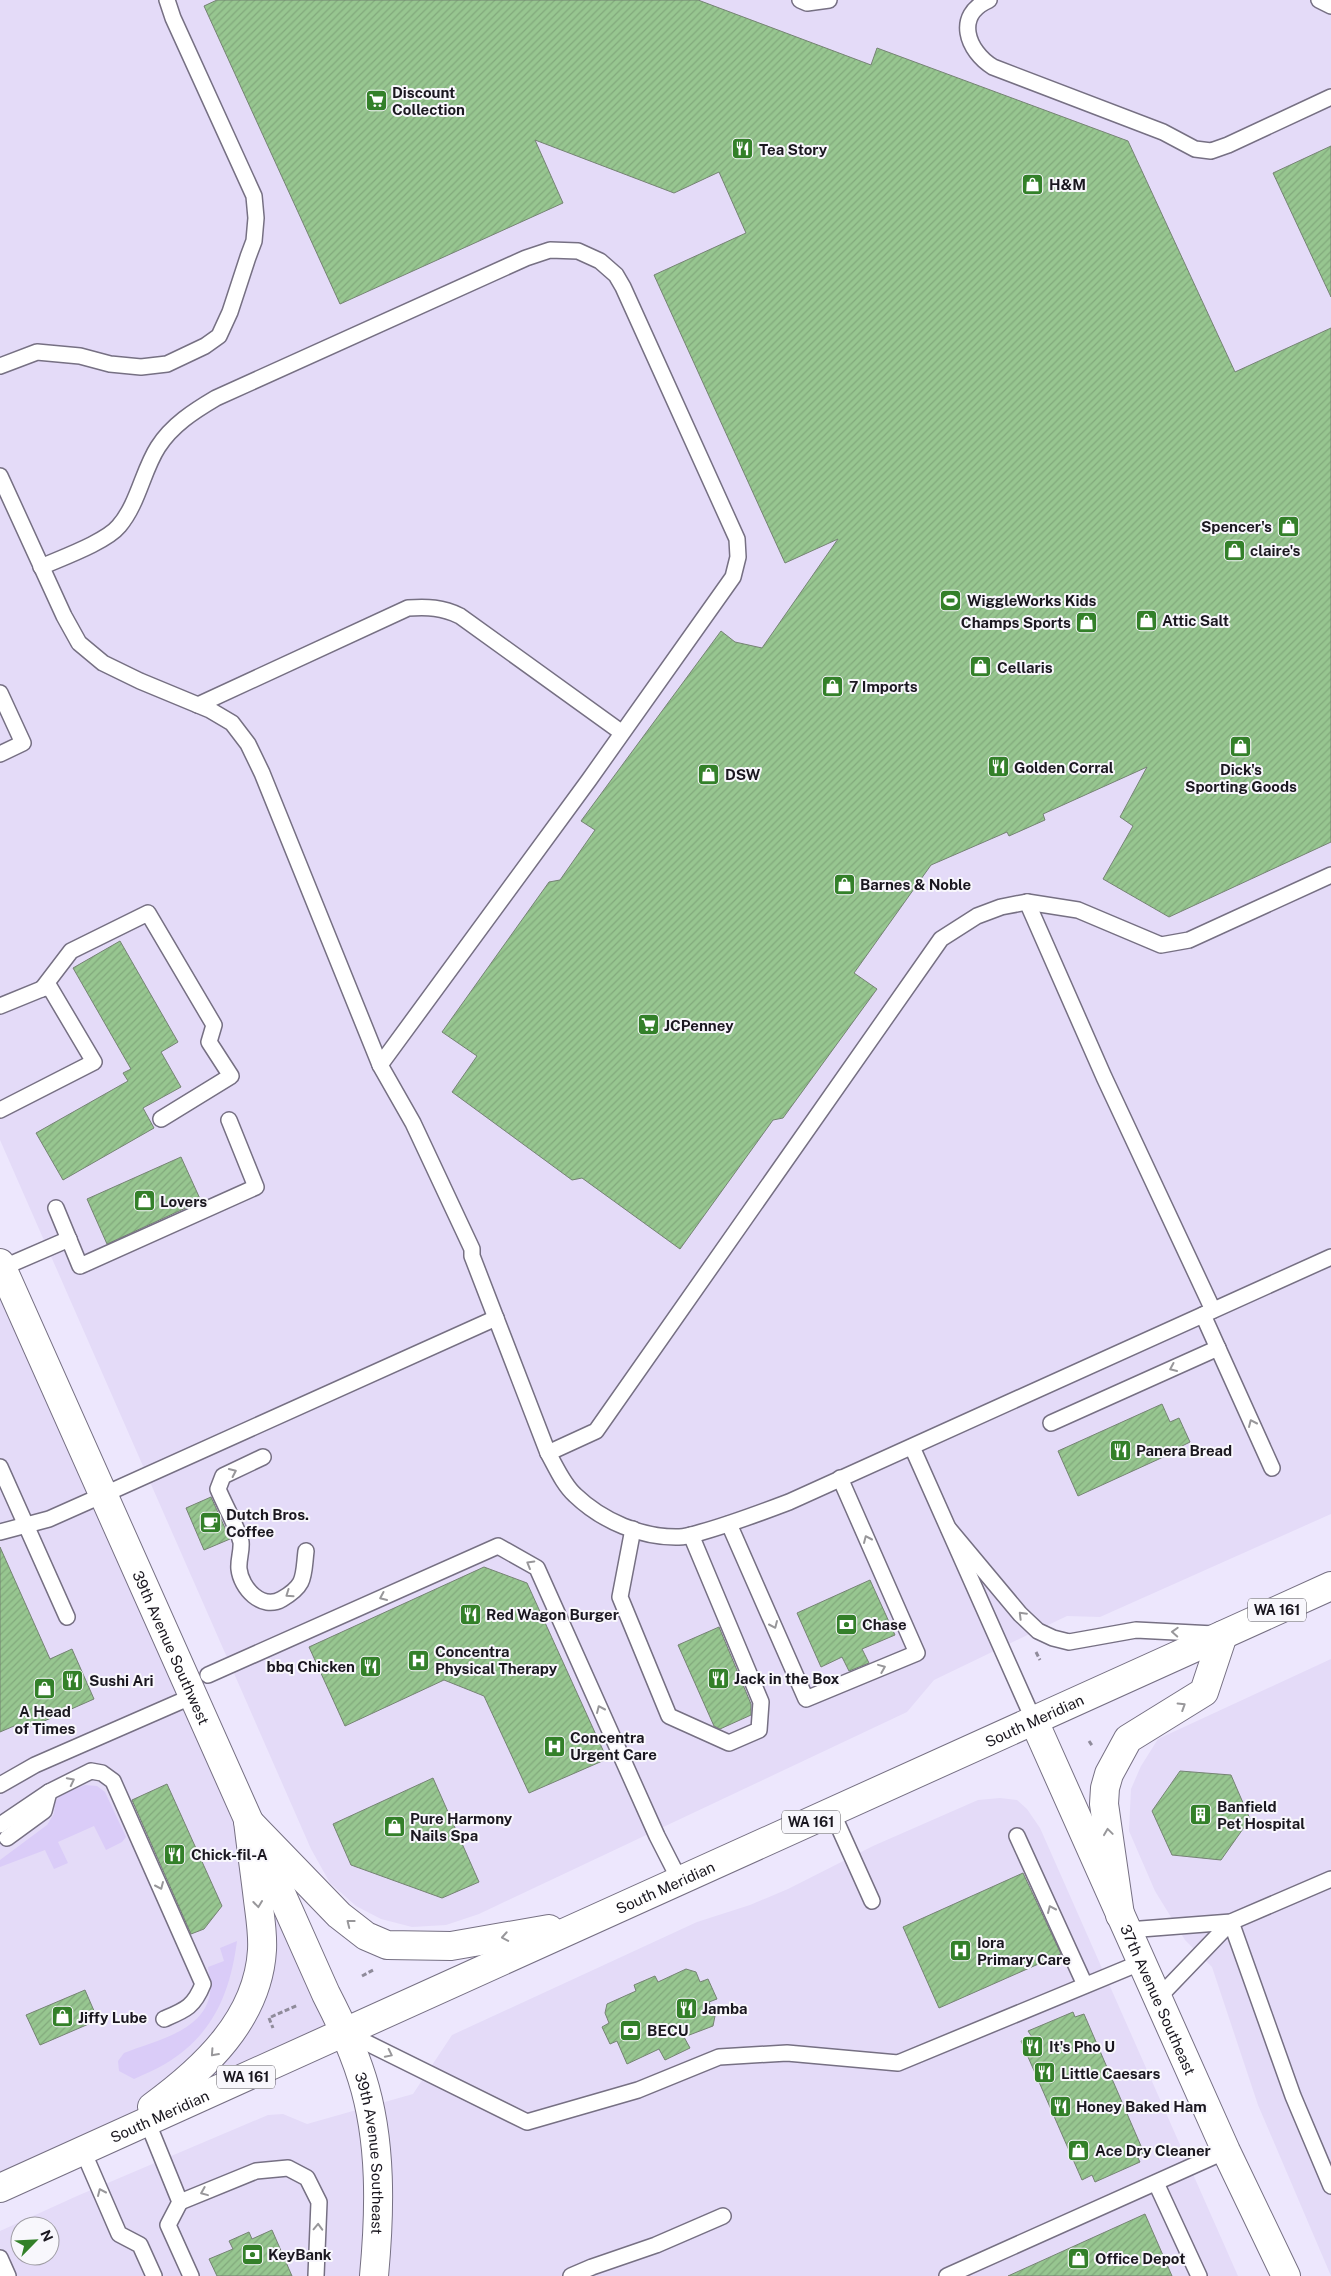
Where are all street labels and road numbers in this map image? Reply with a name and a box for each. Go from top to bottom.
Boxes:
street label: 39th Avenue Southwest [130,1568,213,1727]
road number: WA 161 [1248,1598,1306,1622]
street label: South Meridian [982,1691,1086,1750]
road number: WA 161 [782,1810,840,1834]
street label: South Meridian [613,1857,717,1917]
street label: 37th Avenue Southeast [1117,1922,1199,2078]
road number: WA 161 [217,2066,275,2088]
street label: 39th Avenue Southeast [352,2070,387,2235]
street label: South Meridian [107,2086,211,2146]

